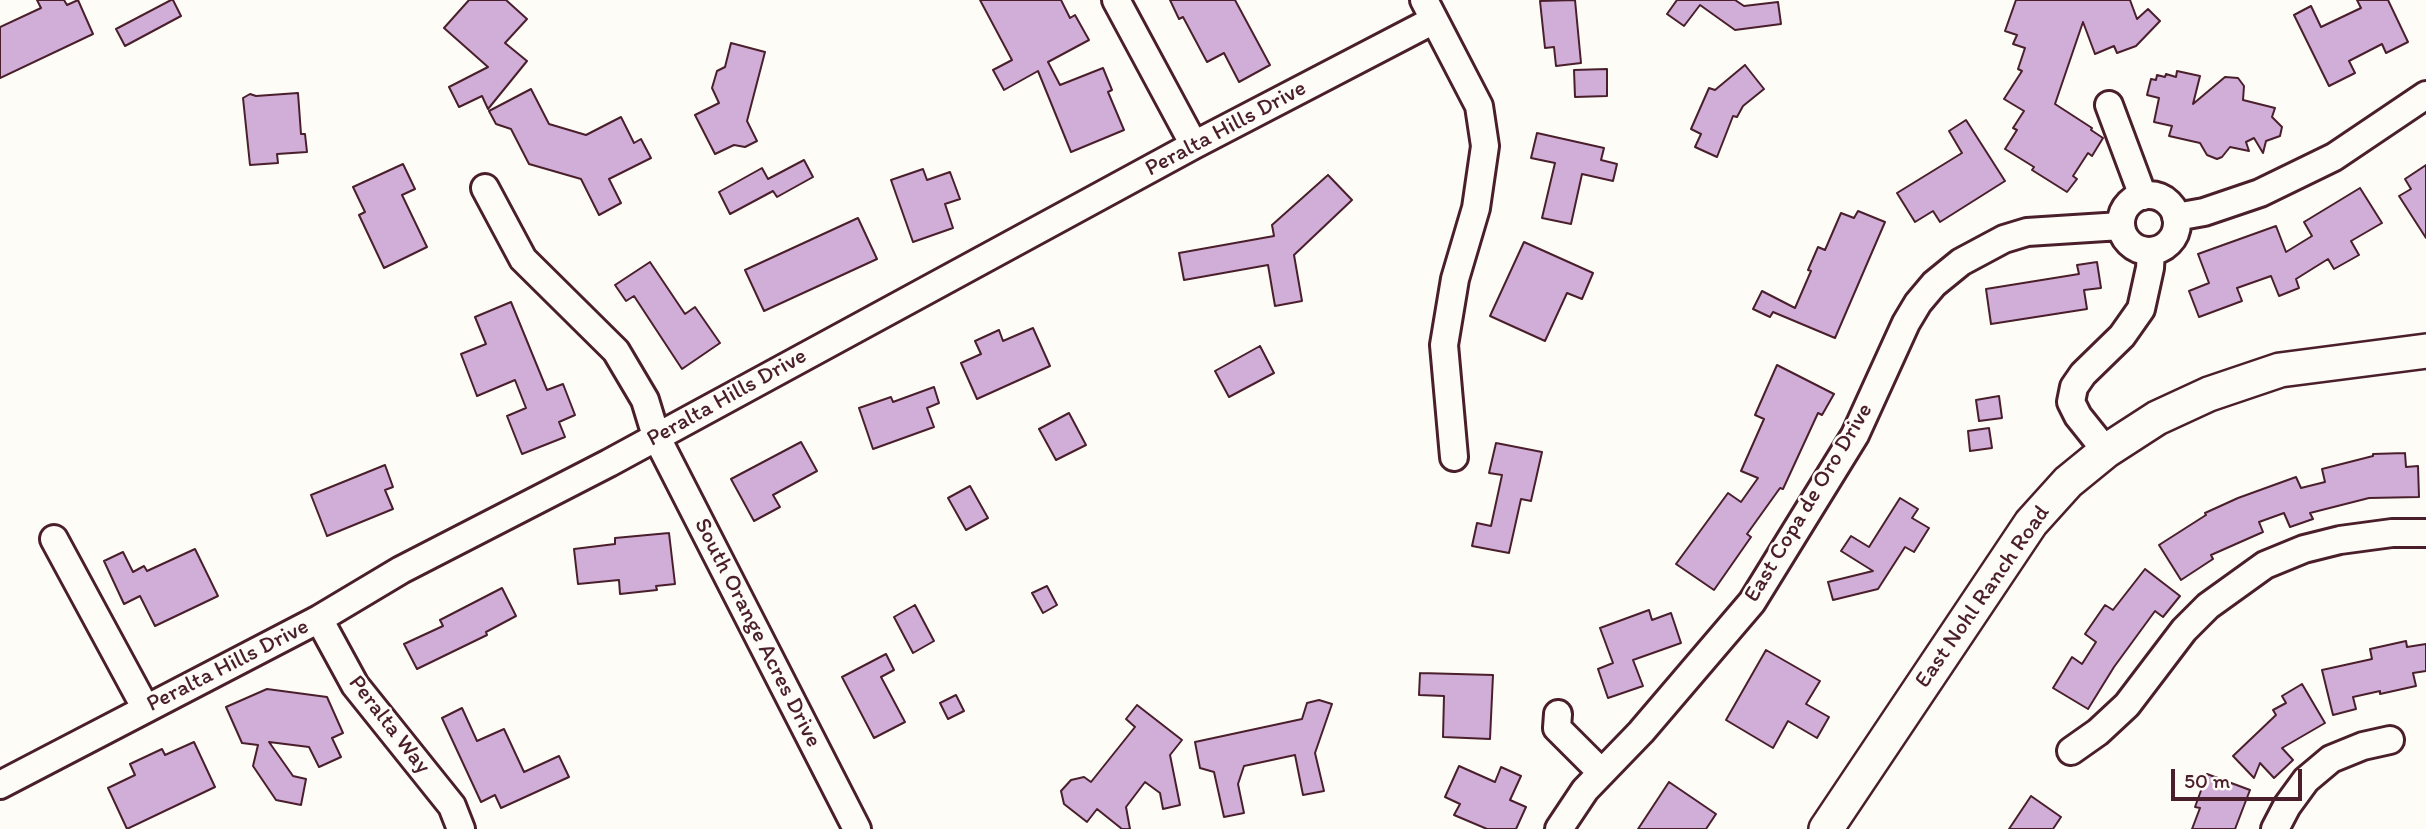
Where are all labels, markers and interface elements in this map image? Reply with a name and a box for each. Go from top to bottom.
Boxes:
street label: Peralta Hills Drive [1141,75,1311,183]
street label: Peralta Hills Drive [642,343,812,453]
street label: East Copa de Oro Drive [1739,399,1879,607]
street label: East Nohl Ranch Road [1910,500,2056,694]
street label: South Orange Acres Drive [687,514,827,752]
street label: Peralta Hills Drive [142,613,314,719]
street label: Peralta Way [342,670,436,780]
scale bar [2174,756,2305,800]
text: 50 m [2184,768,2230,793]

